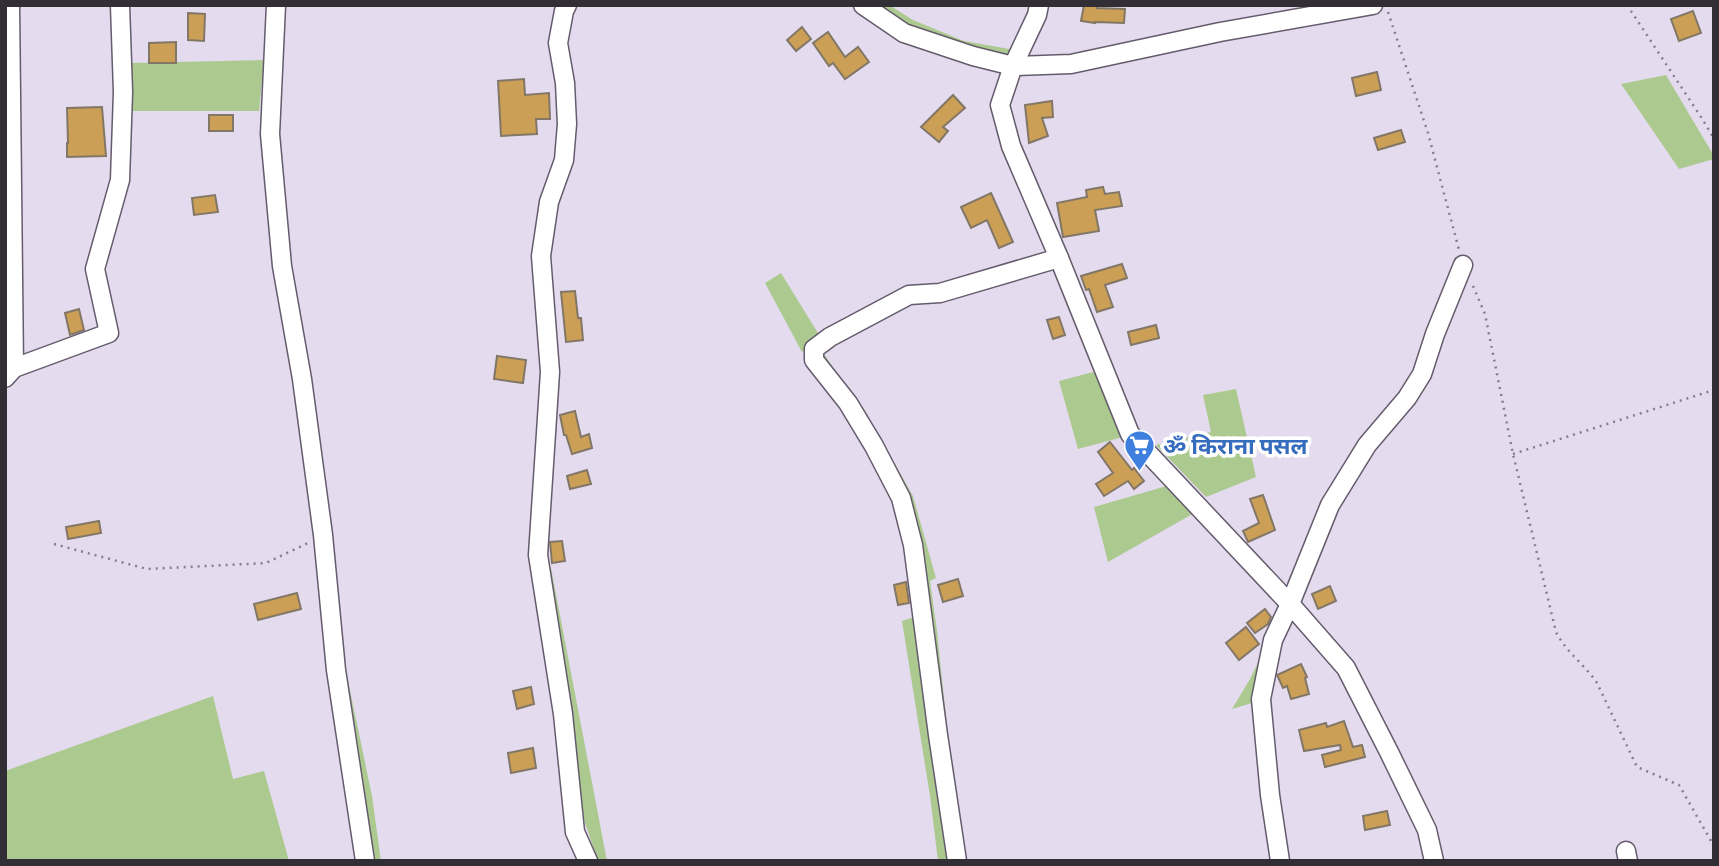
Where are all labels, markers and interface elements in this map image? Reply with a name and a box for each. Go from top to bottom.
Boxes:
supermarket icon: ॐ किराना पसल [1123,429,1157,473]
place label: ॐ किराना पसल [1163,429,1309,461]

